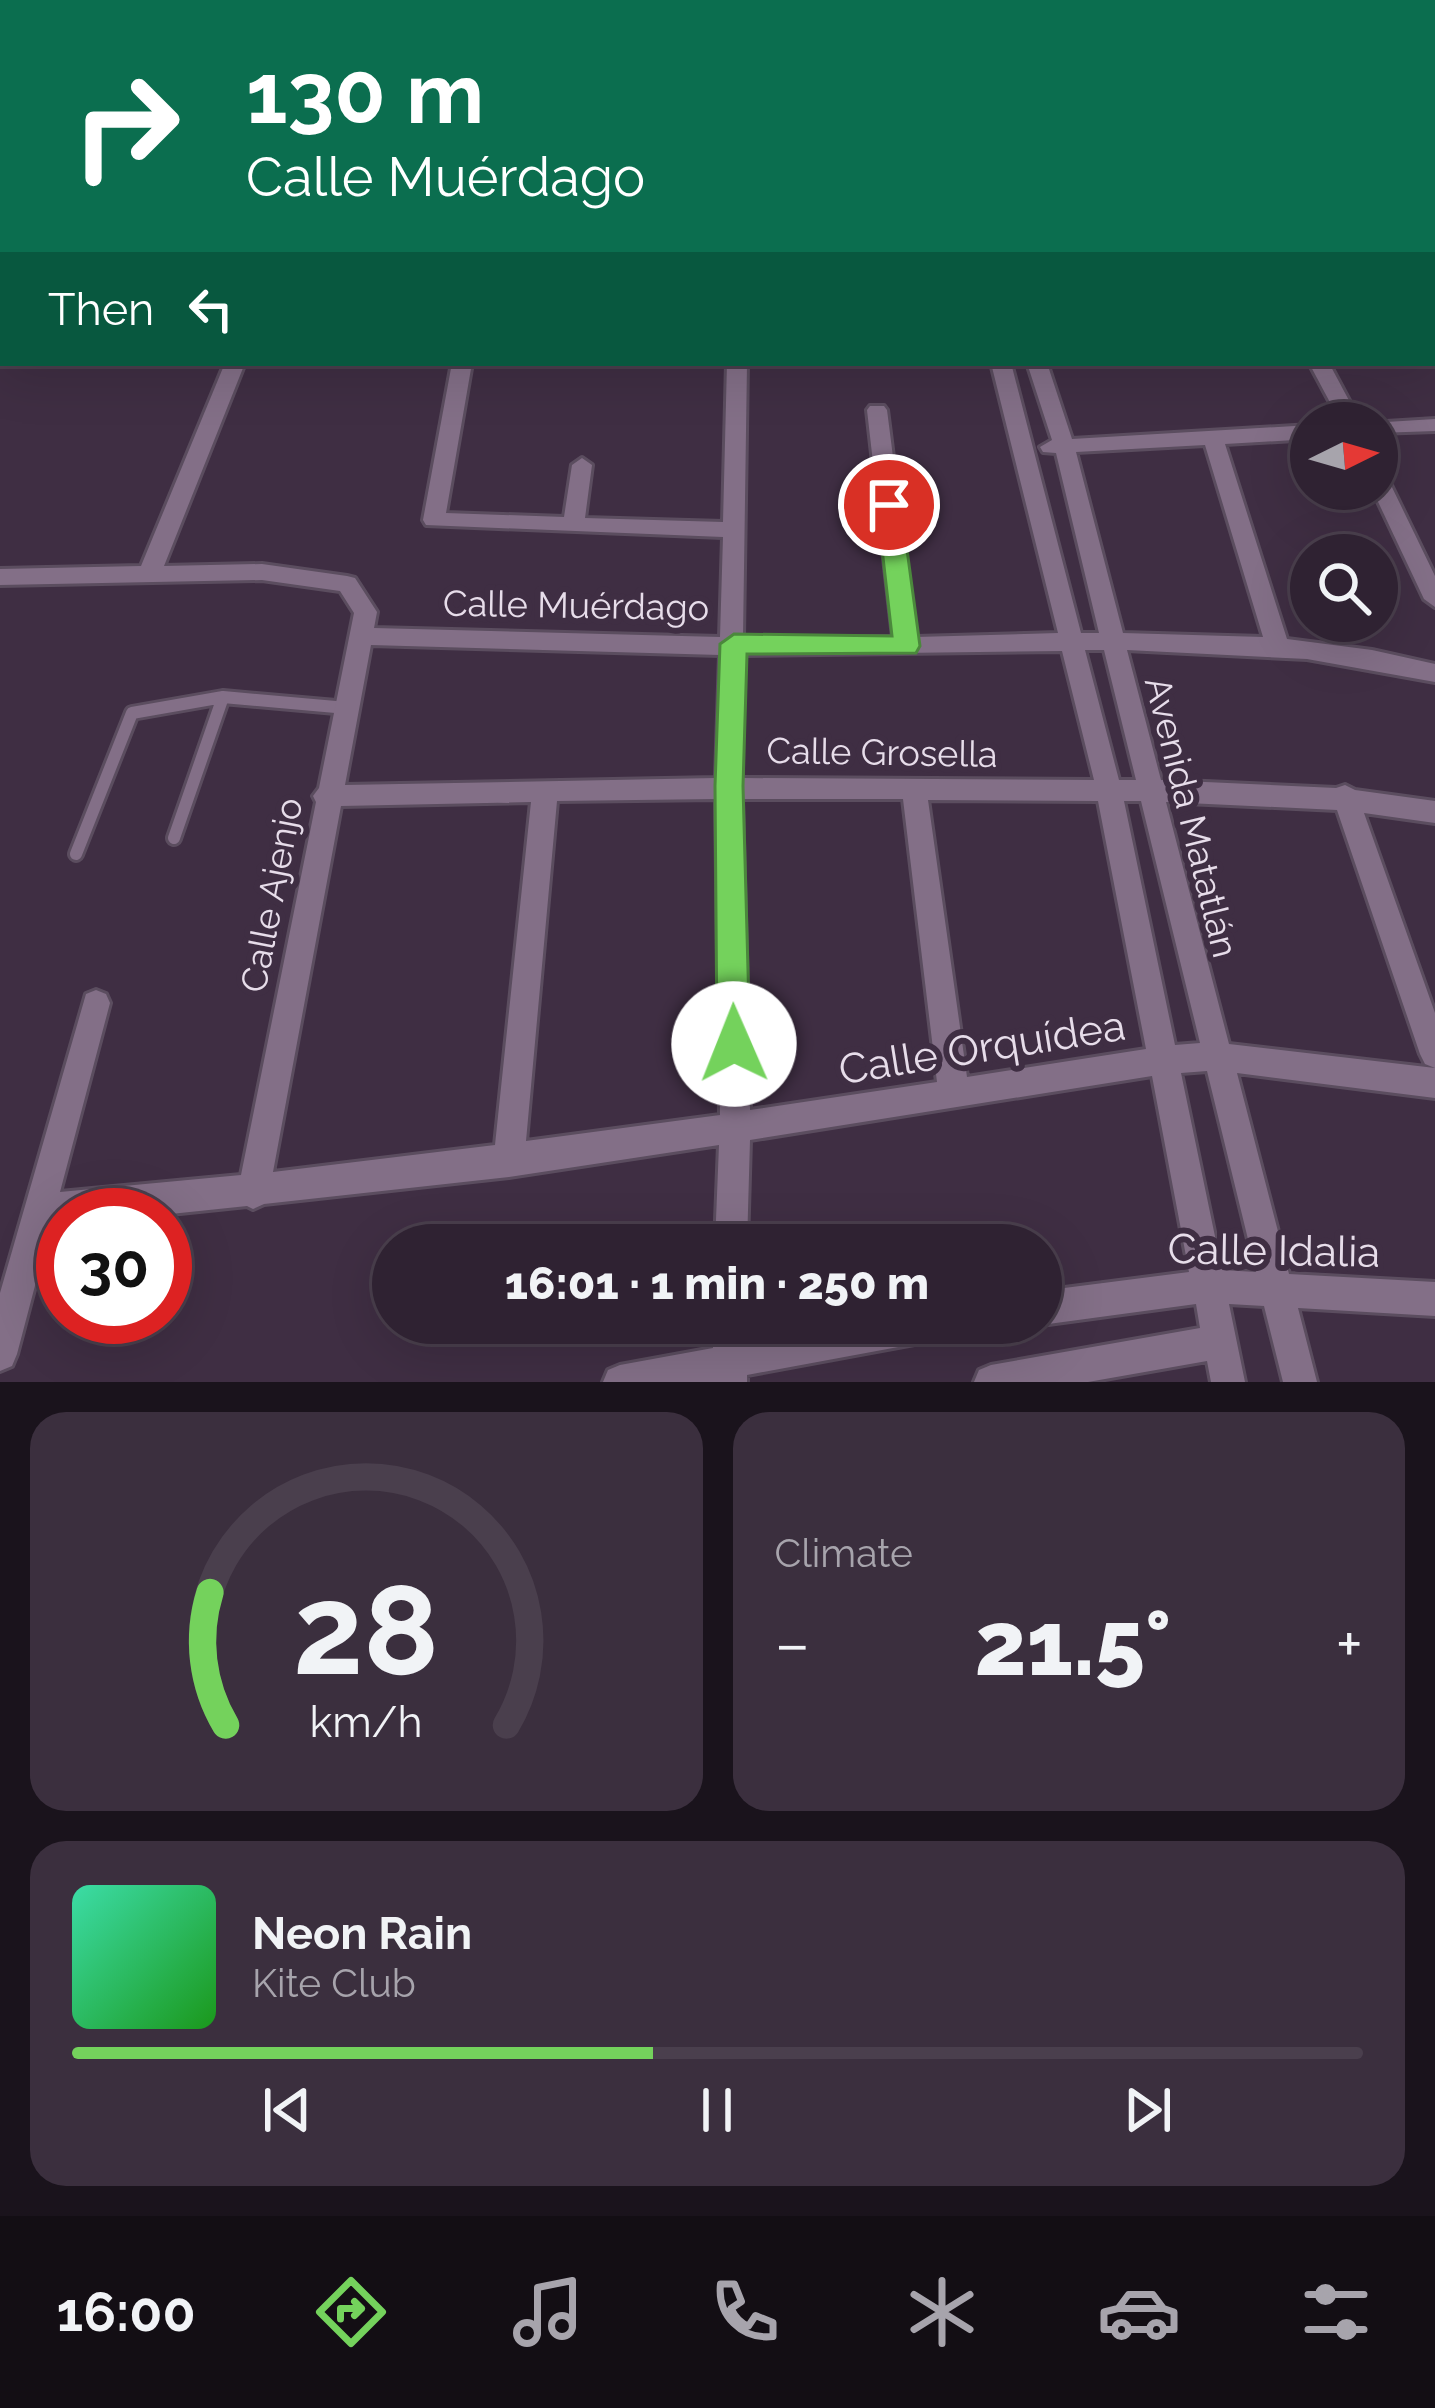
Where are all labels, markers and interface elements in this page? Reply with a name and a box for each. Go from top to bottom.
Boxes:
text: 130 m [246,44,484,143]
icon: right [48,48,204,204]
text: Calle Muérdago [246,145,645,209]
icon: left [178,276,244,342]
text: Then [48,283,154,336]
north arrow [1290,402,1398,510]
map controls [1290,402,1398,642]
pin [838,454,940,556]
icon: arrive [856,472,922,538]
button: search [1290,534,1398,642]
street label: Calle Muérdago [443,582,709,628]
street label: Avenida Matatlán [1137,672,1247,962]
street label: Calle Grosella [766,729,998,775]
street label: Calle Ajenjo [232,794,310,996]
position arrow [671,981,797,1107]
street label: Calle Orquídea [835,1001,1129,1094]
speed limit sign: 30 [36,1188,192,1344]
street label: Calle Idalia [1167,1224,1381,1277]
text: 16:01 · 1 min · 250 m [505,1257,929,1310]
text: Climate [775,1530,913,1576]
text: 28 [293,1557,439,1703]
text: 21.5° [974,1590,1171,1696]
text: − [775,1605,810,1682]
text: + [1336,1605,1363,1682]
text: km/h [310,1696,423,1746]
text: Neon Rain [252,1907,472,1960]
text: Kite Club [252,1960,416,2006]
icon: previous [254,2077,320,2143]
icon: pause [684,2077,750,2143]
icon: next [1115,2077,1181,2143]
icon: directions [309,2270,393,2354]
icon: music [506,2270,590,2354]
icon: phone [703,2270,787,2354]
icon: climate [900,2270,984,2354]
icon: car [1097,2270,1181,2354]
icon: filters [1294,2270,1378,2354]
text: 16:00 [57,2280,196,2344]

